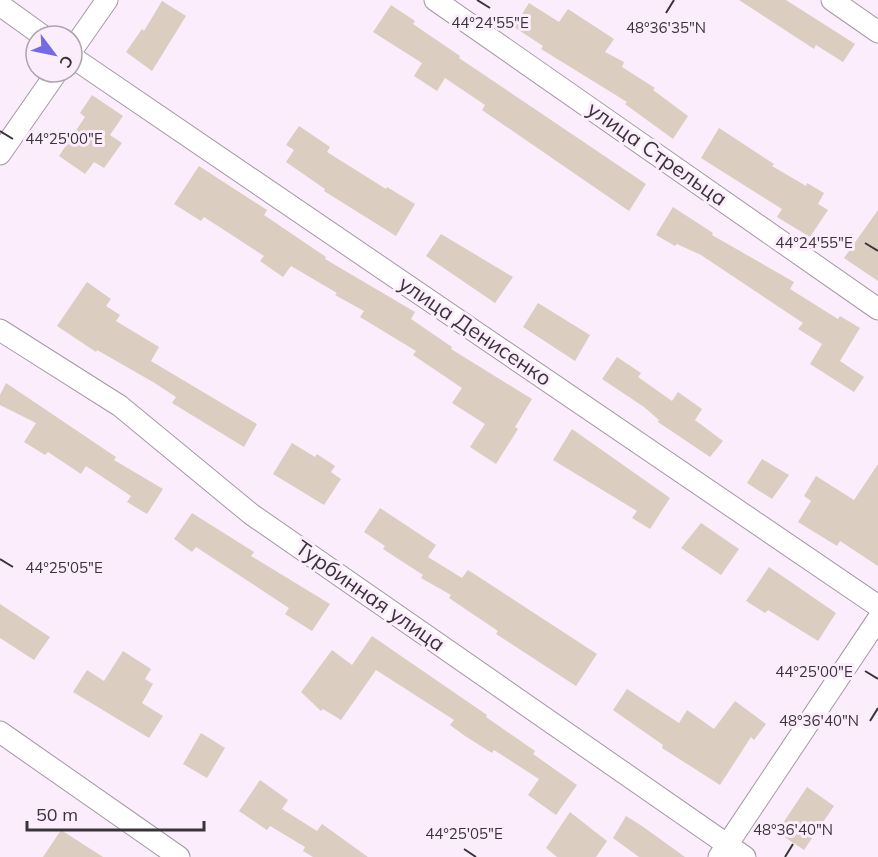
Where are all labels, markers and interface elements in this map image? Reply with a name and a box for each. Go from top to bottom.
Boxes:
text: 44°24'55"E [451,13,529,32]
text: 48°36'35"N [626,18,706,37]
north arrow [24,24,84,84]
text: С [55,52,78,72]
street label: улица Стрельца [583,95,732,211]
text: 44°25'00"E [25,129,103,148]
text: 44°24'55"E [775,233,853,252]
street label: улица Денисенко [394,269,557,391]
street label: Турбинная улица [291,534,450,656]
text: 44°25'05"E [25,558,103,577]
text: 44°25'00"E [775,662,853,681]
text: 48°36'40"N [779,711,859,730]
scale bar [27,794,204,832]
text: 50 m [36,803,78,826]
text: 48°36'40"N [753,820,833,839]
text: 44°25'05"E [425,824,503,843]

